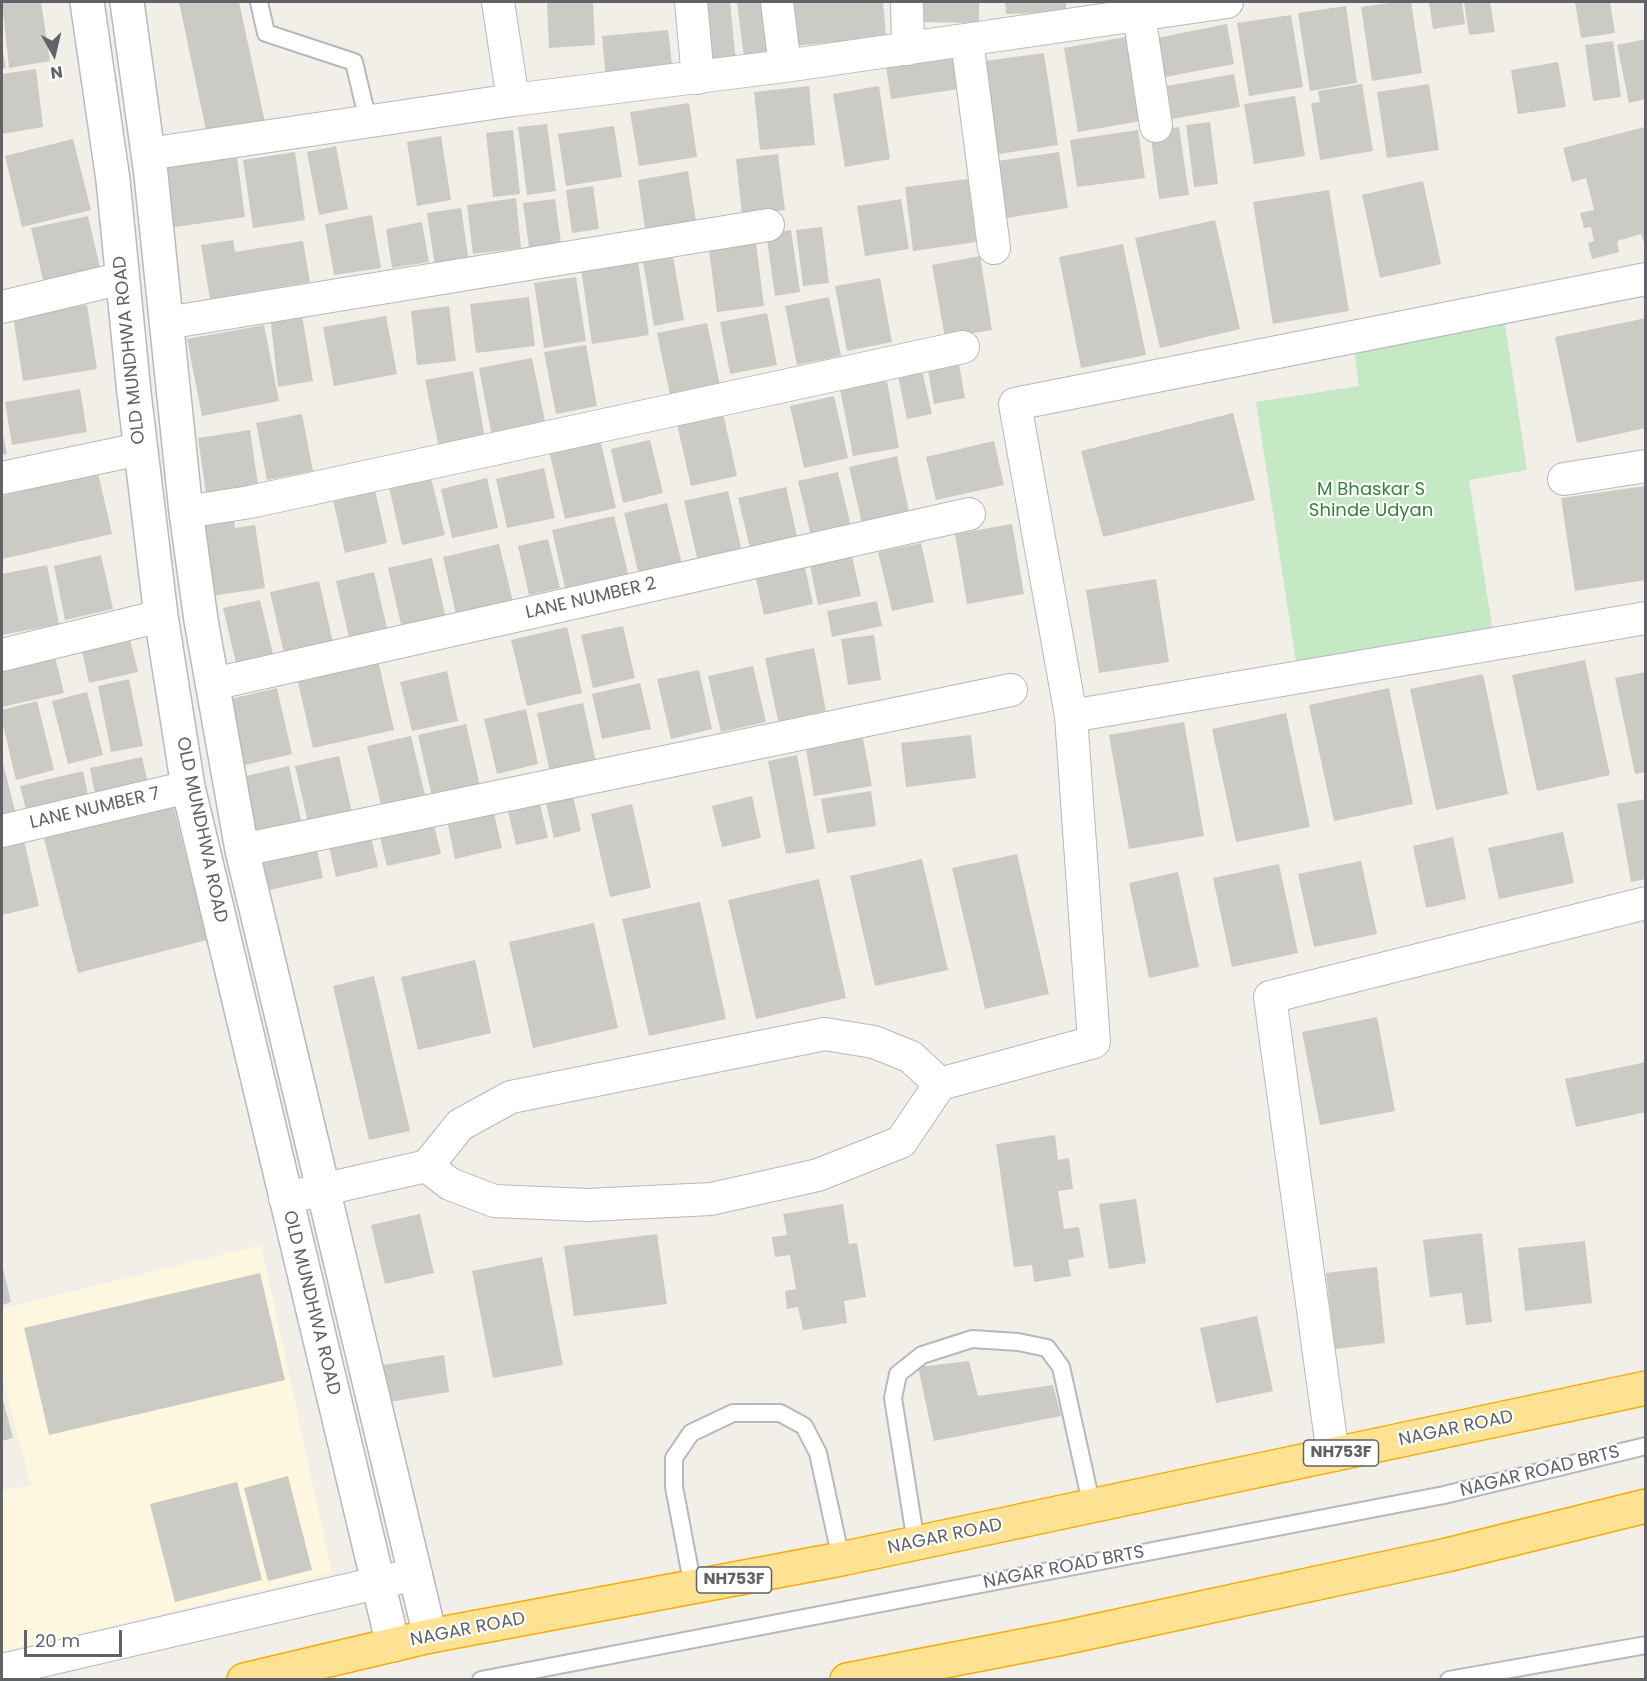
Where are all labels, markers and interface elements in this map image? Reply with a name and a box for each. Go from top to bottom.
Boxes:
north arrow [24,24,84,84]
text: N [49,60,64,85]
street label: OLD MUNDHWA ROAD [109,255,151,445]
park label: M Bhaskar S Shinde Udyan [1309,479,1433,522]
street label: LANE NUMBER 2 [524,573,658,625]
street label: OLD MUNDHWA ROAD [171,735,231,925]
street label: LANE NUMBER 7 [28,784,162,834]
street label: OLD MUNDHWA ROAD [278,1209,344,1397]
street label: NAGAR ROAD [1397,1406,1515,1452]
road number: NH753F [1304,1440,1378,1466]
street label: NAGAR ROAD BRTS [1458,1442,1622,1502]
street label: NAGAR ROAD [886,1514,1004,1560]
street label: NAGAR ROAD BRTS [982,1542,1146,1594]
road number: NH753F [696,1567,771,1593]
street label: NAGAR ROAD [409,1608,527,1652]
scale bar [27,1618,124,1656]
text: 20 m [35,1628,80,1653]

